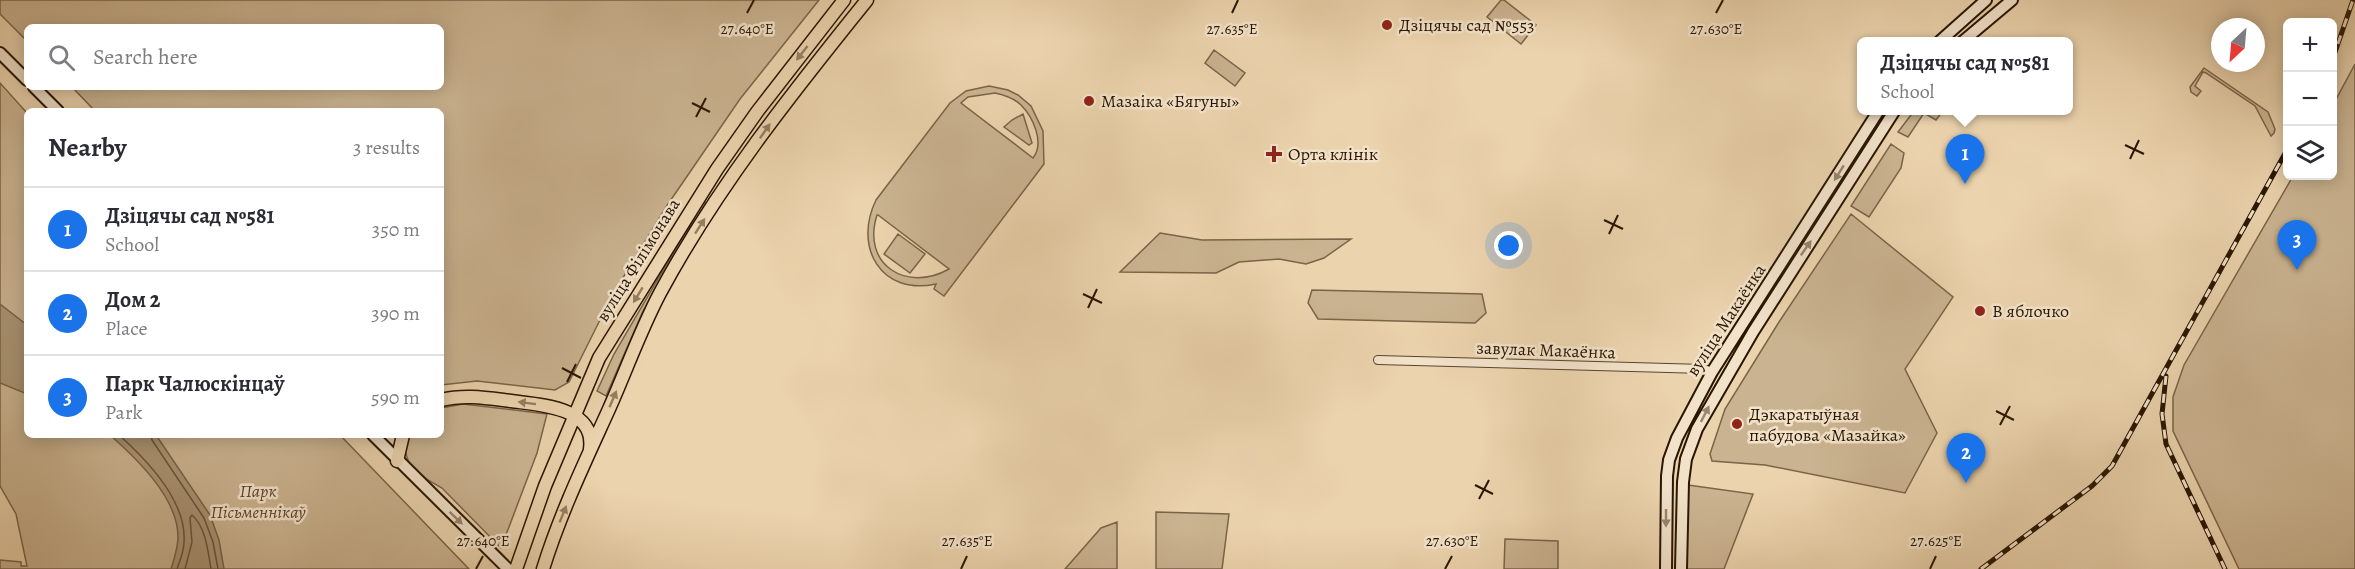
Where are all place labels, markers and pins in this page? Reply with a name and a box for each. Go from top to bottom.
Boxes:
place label: Дзіцячы сад №553 [1399,13,1535,37]
marker: Дзіцячы сад №553 [1380,18,1394,32]
place label: Мазаіка «Бягуны» [1101,89,1240,113]
marker: Мазаіка «Бягуны» [1082,94,1096,108]
pin: 1 [1946,134,1984,184]
place label: Орта клінік [1288,142,1378,166]
marker: Орта клінік [1265,145,1283,163]
pin: 3 [2278,220,2316,270]
place label: В яблочко [1992,299,2069,323]
marker: В яблочко [1973,304,1987,318]
place label: Дэкаратыўная пабудова «Мазайка» [1749,402,1906,447]
marker: Дэкаратыўная пабудова «Мазайка» [1730,417,1744,431]
pin: 2 [1946,434,1986,483]

